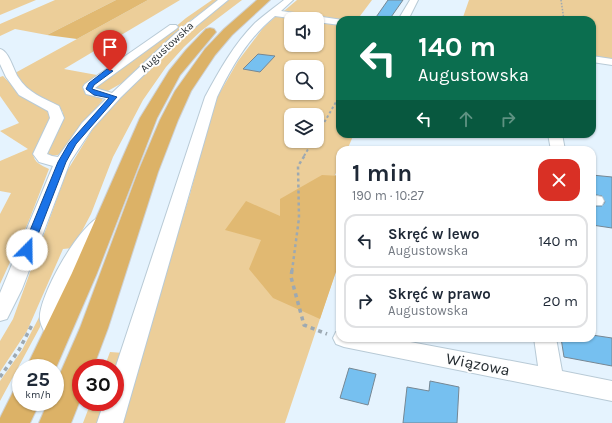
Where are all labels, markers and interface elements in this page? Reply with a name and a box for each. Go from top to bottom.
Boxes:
map controls [284,12,324,148]
button: sound [284,12,324,52]
street label: Augustowska [138,19,196,75]
pin [93,30,127,71]
text: 140 m [418,30,496,63]
icon: left [352,32,404,84]
icon: arrive [99,36,121,58]
button: search [284,60,324,100]
text: Augustowska [418,64,529,86]
button: layers [284,108,324,148]
icon: left [413,108,435,130]
icon: ahead [455,108,477,130]
icon: right [497,108,519,130]
text: 1 min [352,159,412,187]
button: close [538,159,580,201]
text: 190 m · 10:27 [352,188,424,203]
text: Skręć w lewo [388,225,480,243]
position arrow [6,229,48,271]
icon: left [354,230,376,252]
text: 140 m [538,232,578,250]
text: Augustowska [388,243,468,258]
text: Skręć w prawo [388,285,491,303]
icon: right [354,290,376,312]
text: 20 m [543,292,578,310]
text: Augustowska [388,303,468,318]
street label: Wiązowa [444,349,512,379]
speed limit sign: 30 [72,359,124,411]
text: 25 [26,368,50,391]
text: km/h [25,389,51,401]

